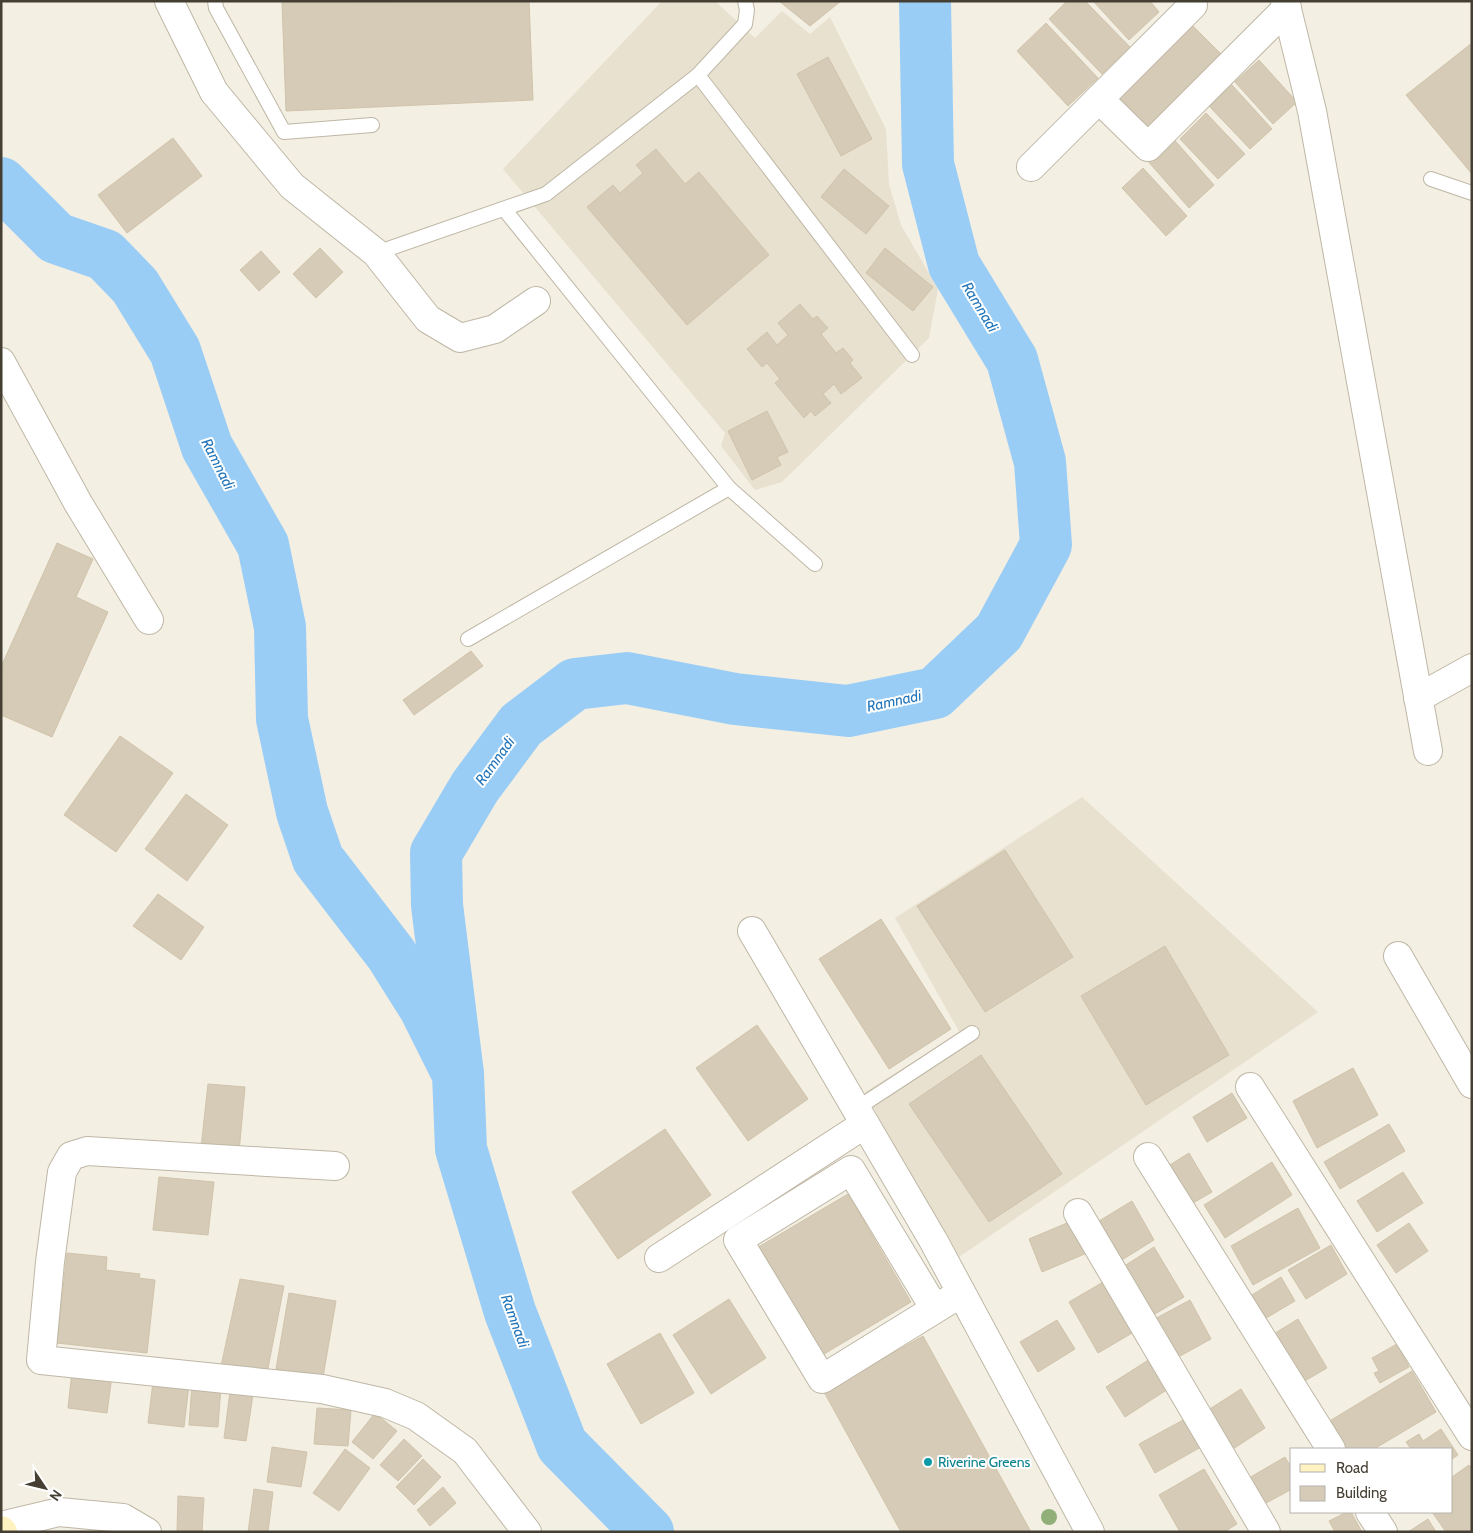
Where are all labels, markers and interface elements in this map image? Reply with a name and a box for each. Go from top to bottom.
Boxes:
water label: Ramnadi [958,279,1002,336]
water label: Ramnadi [197,435,239,493]
water label: Ramnadi [865,686,924,716]
water label: Ramnadi [471,733,519,789]
water label: Ramnadi [497,1292,533,1351]
legend [1290,1448,1453,1513]
place label: Riverine Greens [938,1453,1031,1471]
marker: Riverine Greens [922,1456,934,1468]
text: Road [1336,1459,1369,1477]
north arrow [20,1463,70,1513]
text: Building [1336,1484,1387,1502]
text: N [45,1486,66,1505]

